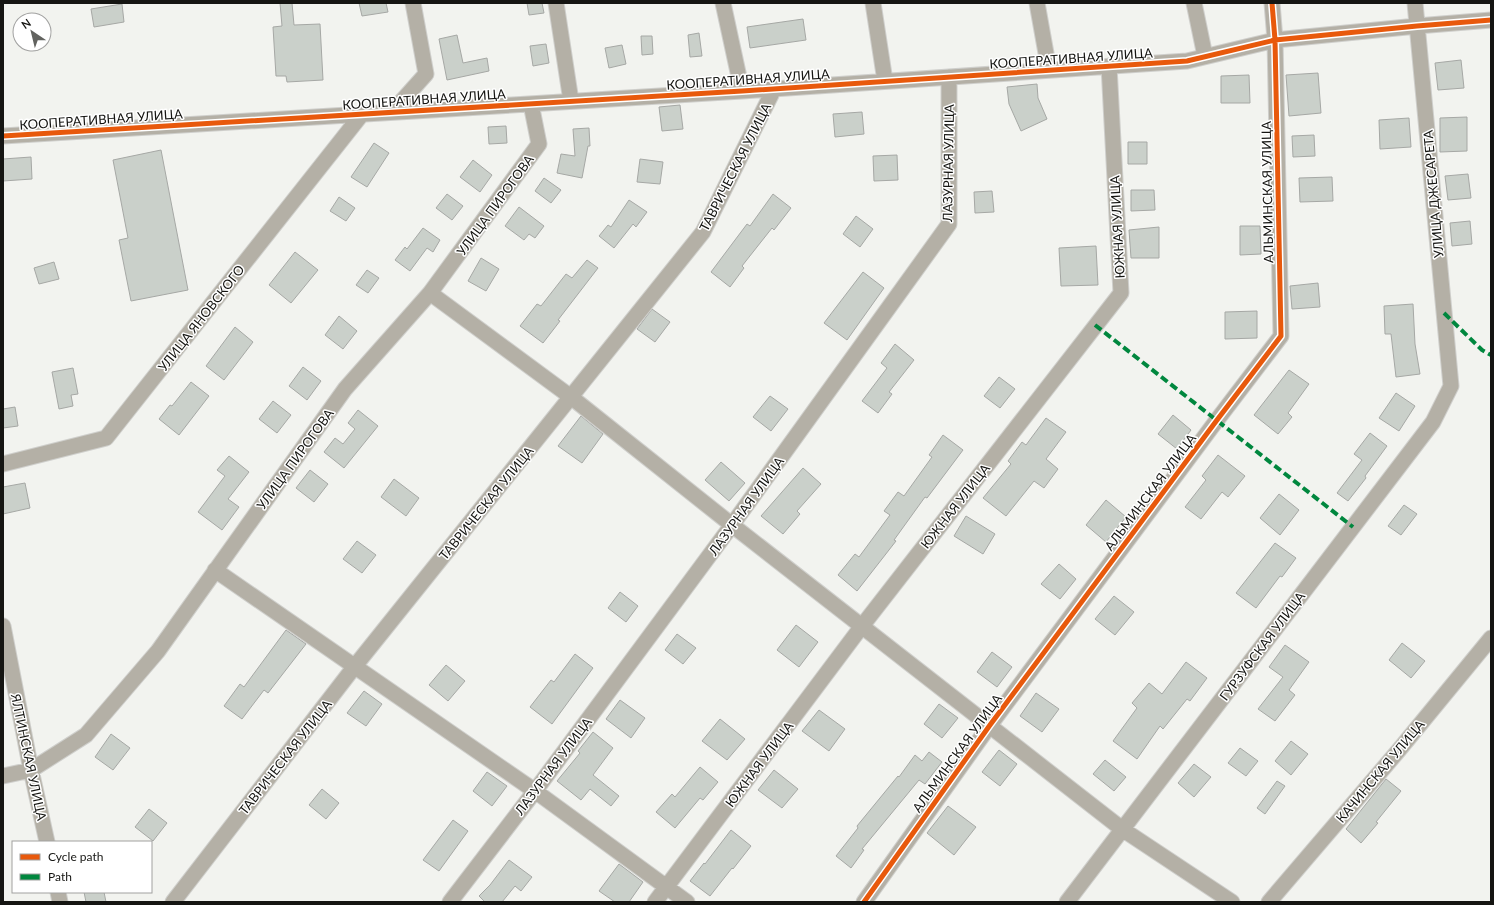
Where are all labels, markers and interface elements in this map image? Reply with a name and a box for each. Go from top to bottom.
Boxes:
north arrow [12,12,52,52]
text: N [19,16,33,31]
street label: КООПЕРАТИВНАЯ УЛИЦА [989,44,1153,72]
street label: КООПЕРАТИВНАЯ УЛИЦА [666,65,830,93]
street label: КООПЕРАТИВНАЯ УЛИЦА [342,85,506,113]
street label: ТАВРИЧЕСКАЯ УЛИЦА [696,100,774,234]
street label: ЛАЗУРНАЯ УЛИЦА [939,104,957,223]
street label: КООПЕРАТИВНАЯ УЛИЦА [19,105,183,133]
street label: АЛЬМИНСКАЯ УЛИЦА [1258,121,1276,263]
street label: УЛИЦА ДЖЕСАРЕТА [1419,129,1447,259]
street label: УЛИЦА ПИРОГОВА [453,151,537,259]
street label: ЮЖНАЯ УЛИЦА [1106,175,1128,279]
street label: УЛИЦА ЯНОВСКОГО [154,262,248,374]
street label: УЛИЦА ПИРОГОВА [253,405,337,513]
street label: АЛЬМИНСКАЯ УЛИЦА [1101,430,1199,554]
street label: ТАВРИЧЕСКАЯ УЛИЦА [435,443,537,563]
street label: ЛАЗУРНАЯ УЛИЦА [704,453,787,559]
street label: ЮЖНАЯ УЛИЦА [917,460,993,552]
street label: ГУРЗУФСКАЯ УЛИЦА [1216,588,1308,704]
street label: ЯЛТИНСКАЯ УЛИЦА [8,691,50,822]
street label: АЛЬМИНСКАЯ УЛИЦА [909,691,1005,815]
street label: ТАВРИЧЕСКАЯ УЛИЦА [235,696,335,818]
street label: ЛАЗУРНАЯ УЛИЦА [511,714,595,819]
street label: КАЧИНСКАЯ УЛИЦА [1332,716,1428,826]
street label: ЮЖНАЯ УЛИЦА [722,718,797,810]
legend [12,841,152,893]
text: Cycle path [48,849,103,864]
text: Path [48,869,72,884]

